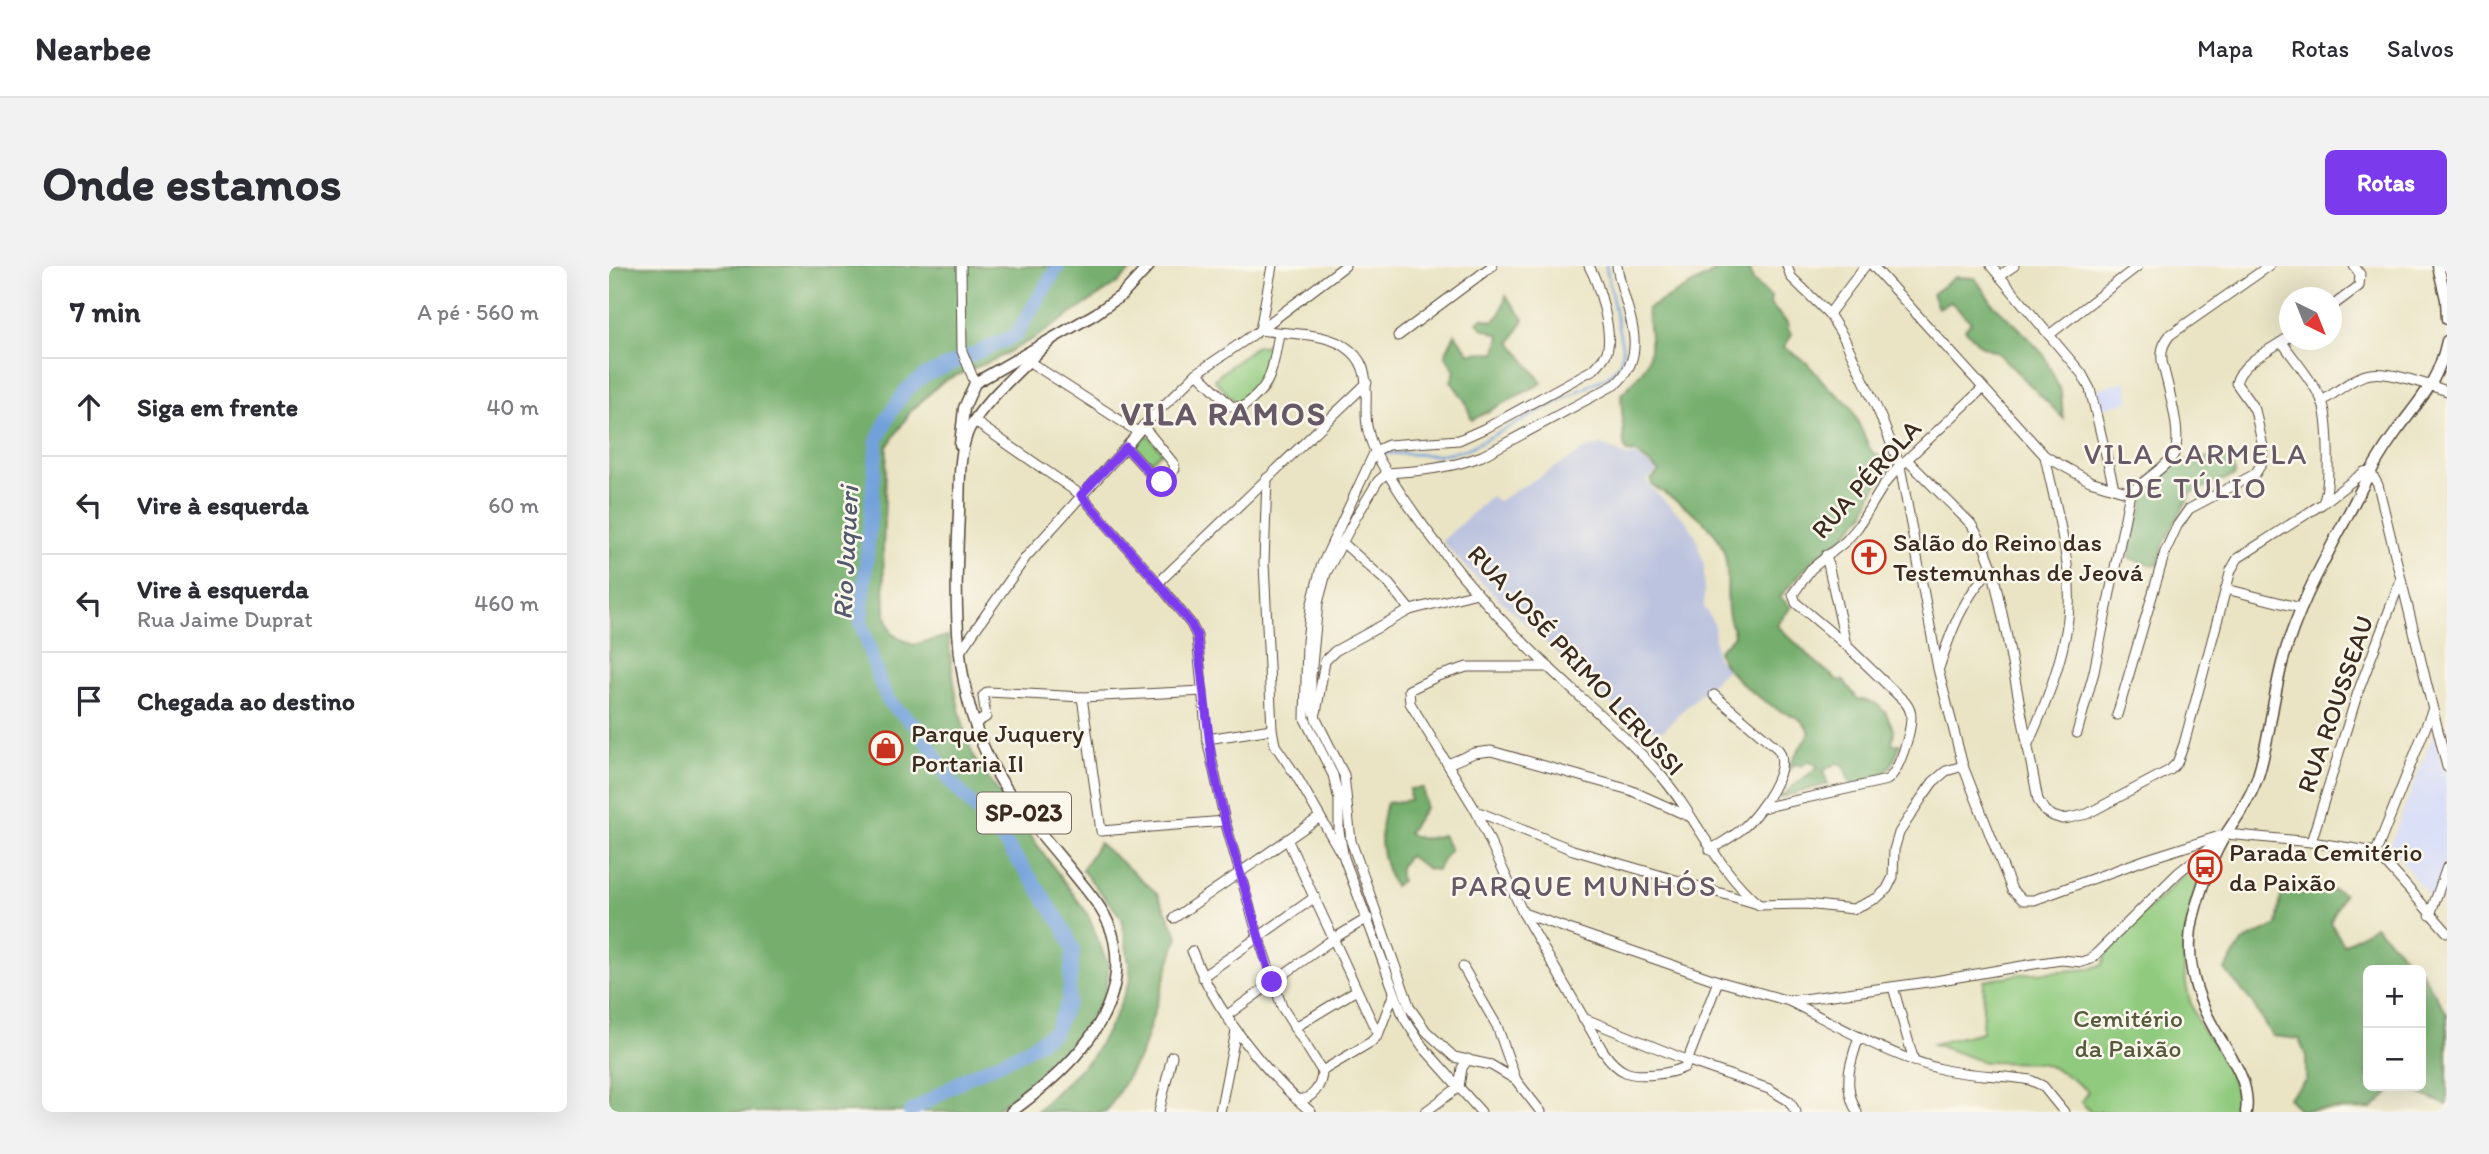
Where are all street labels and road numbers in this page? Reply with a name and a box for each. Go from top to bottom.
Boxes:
street label: RUA PÉROLA [1804,413,1928,545]
street label: RUA JOSÉ PRIMO LERUSSI [1461,538,1691,782]
street label: RUA ROUSSEAU [2290,611,2380,797]
road number: SP-023 [977,792,1071,834]

